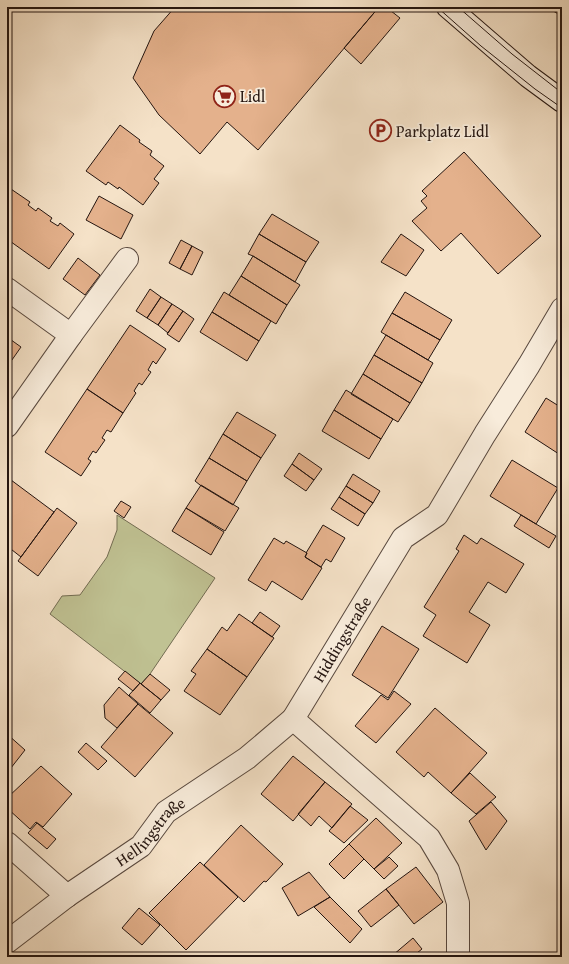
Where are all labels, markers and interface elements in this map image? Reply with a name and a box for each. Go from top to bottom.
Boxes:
supermarket icon: Lidl [211,83,237,109]
place label: Lidl [240,84,266,108]
parking icon: Parkplatz Lidl [368,118,394,144]
place label: Parkplatz Lidl [396,119,490,143]
street label: Hiddingstraße [306,592,377,687]
street label: Hellingstraße [111,791,190,872]

